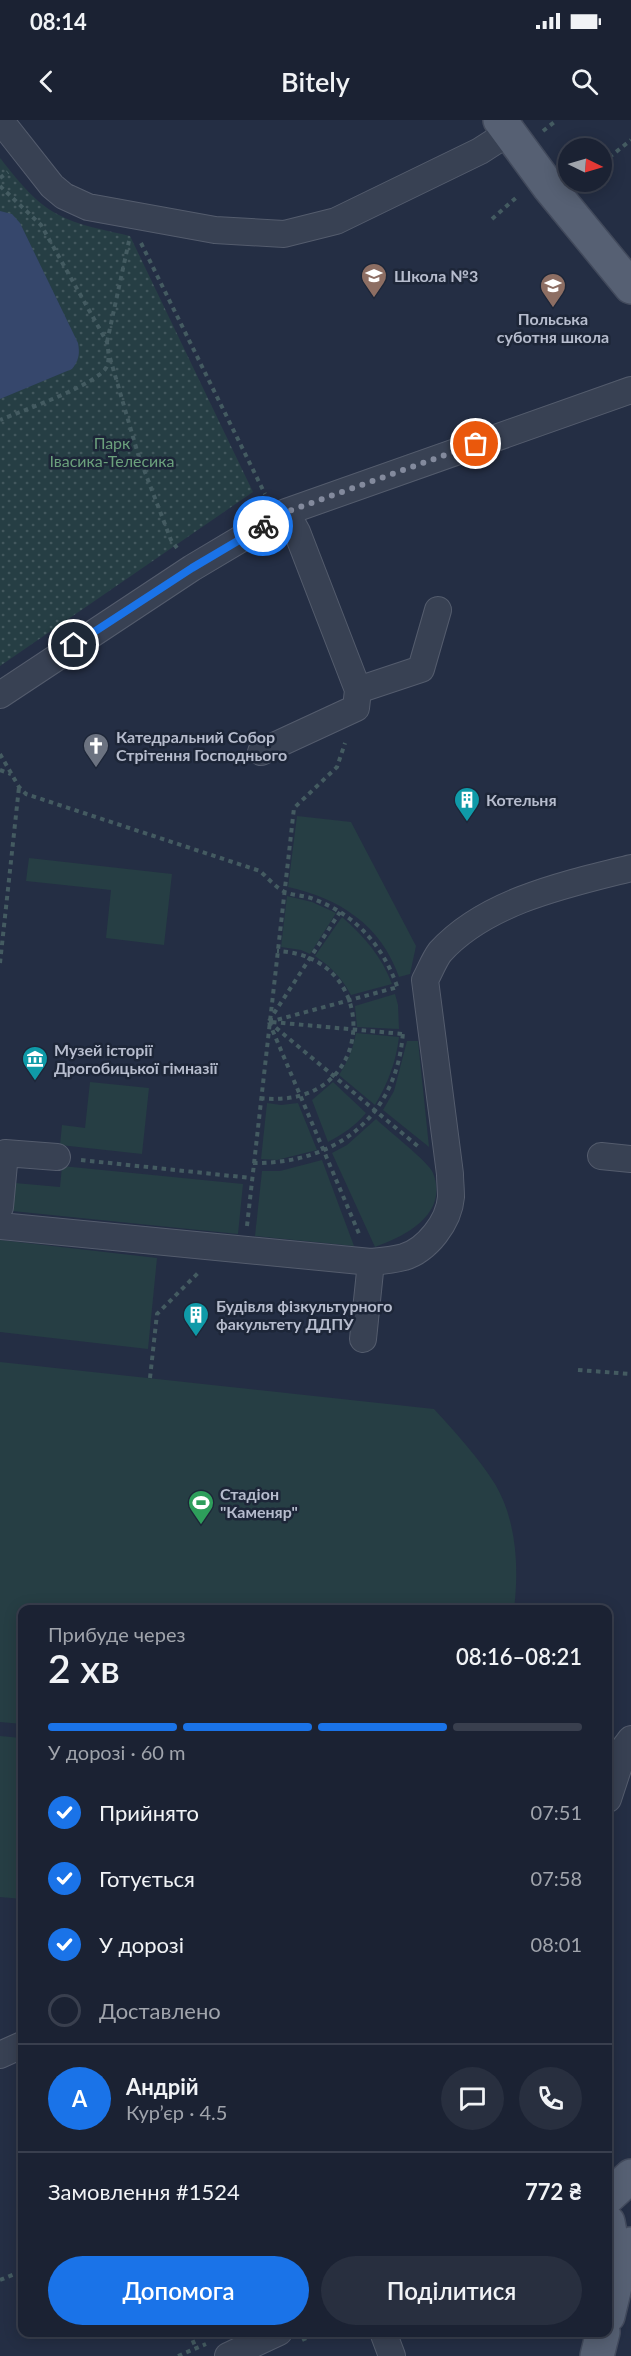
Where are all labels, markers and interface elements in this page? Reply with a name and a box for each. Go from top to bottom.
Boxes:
text: 08:14 [30,8,87,35]
icon: back [30,65,63,98]
text: Bitely [281,65,350,98]
icon: search [568,65,601,98]
north arrow [558,138,612,192]
map controls [558,138,612,192]
school or university icon: Школа №3 [359,261,389,299]
place label: Школа №3 [394,266,478,285]
school or university icon: Польська суботня школа [538,271,568,309]
place label: Польська суботня школа [497,309,609,346]
pin [450,418,501,469]
icon: bag [459,427,492,460]
park label: Парк Івасика-Телесика [49,433,175,470]
courier [233,496,293,556]
icon: bike [247,510,280,543]
pin [48,619,99,670]
icon: home [57,628,90,661]
place label: Катедральний Собор Стрітення Господнього [116,727,287,764]
church icon: Катедральний Собор Стрітення Господнього [81,731,111,769]
building icon: Котельня [452,785,482,823]
place label: Котельня [486,790,557,809]
place label: Музей історії Дрогобицької гімназії [54,1040,219,1077]
museum icon: Музей історії Дрогобицької гімназії [20,1044,50,1082]
place label: Будівля фізкультурного факультету ДДПУ [216,1296,392,1333]
building icon: Будівля фізкультурного факультету ДДПУ [181,1300,211,1338]
place label: Стадіон "Каменяр" [220,1484,298,1521]
sports icon: Стадіон "Каменяр" [186,1488,216,1526]
text: Прибуде через [48,1622,185,1646]
text: 08:16–08:21 [456,1643,582,1670]
text: 2 хв [48,1645,120,1691]
text: У дорозі · 60 m [48,1740,186,1764]
icon: check [48,1796,81,1829]
text: Прийнято [99,1799,199,1826]
text: 07:51 [531,1800,582,1824]
icon: check [48,1862,81,1895]
text: Готується [99,1865,195,1892]
text: 07:58 [531,1866,582,1890]
icon: check [48,1928,81,1961]
text: У дорозі [99,1931,184,1958]
text: 08:01 [531,1932,582,1956]
text: Доставлено [99,1997,221,2024]
button: chat [441,2067,504,2130]
button: phone [519,2067,582,2130]
text: Андрій [126,2073,199,2100]
text: А [72,2085,87,2112]
text: Кур’єр · 4.5 [126,2100,227,2124]
text: Замовлення #1524 [48,2178,240,2205]
text: 772 ₴ [525,2178,582,2205]
button: Допомога [48,2256,309,2325]
button: Поділитися [321,2256,582,2325]

